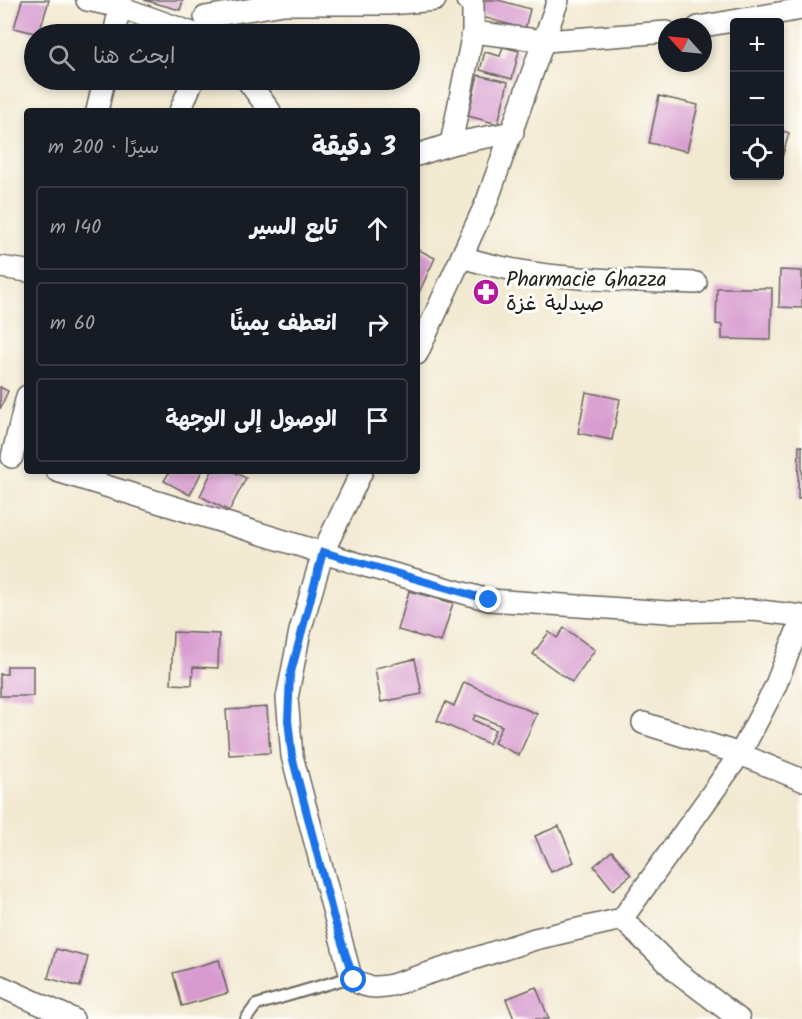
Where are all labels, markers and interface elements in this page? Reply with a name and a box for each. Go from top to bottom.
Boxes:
north arrow [658,18,712,72]
map controls [730,18,784,180]
button: + [730,18,784,72]
search box [24,24,420,90]
text: ابحث هنا [93,40,175,75]
icon: search [45,41,78,74]
button: − [730,72,784,126]
button: locate [730,126,784,180]
text: 3 دقيقة [312,127,396,169]
text: سيرًا · 200 m [48,132,159,164]
text: تابع السير [250,211,337,246]
text: 140 m [50,212,101,244]
icon: ahead [361,212,394,245]
place label: Pharmacie Ghazza صيدلية غزة [506,264,667,321]
pharmacy icon: Pharmacie Ghazza صيدلية غزة [471,277,501,307]
text: انعطف يمينًا [230,307,337,342]
text: 60 m [50,308,95,340]
icon: right [361,308,394,341]
text: الوصول إلى الوجهة [165,403,337,438]
icon: arrive [361,404,394,437]
route end [475,586,501,612]
route start [340,966,366,992]

